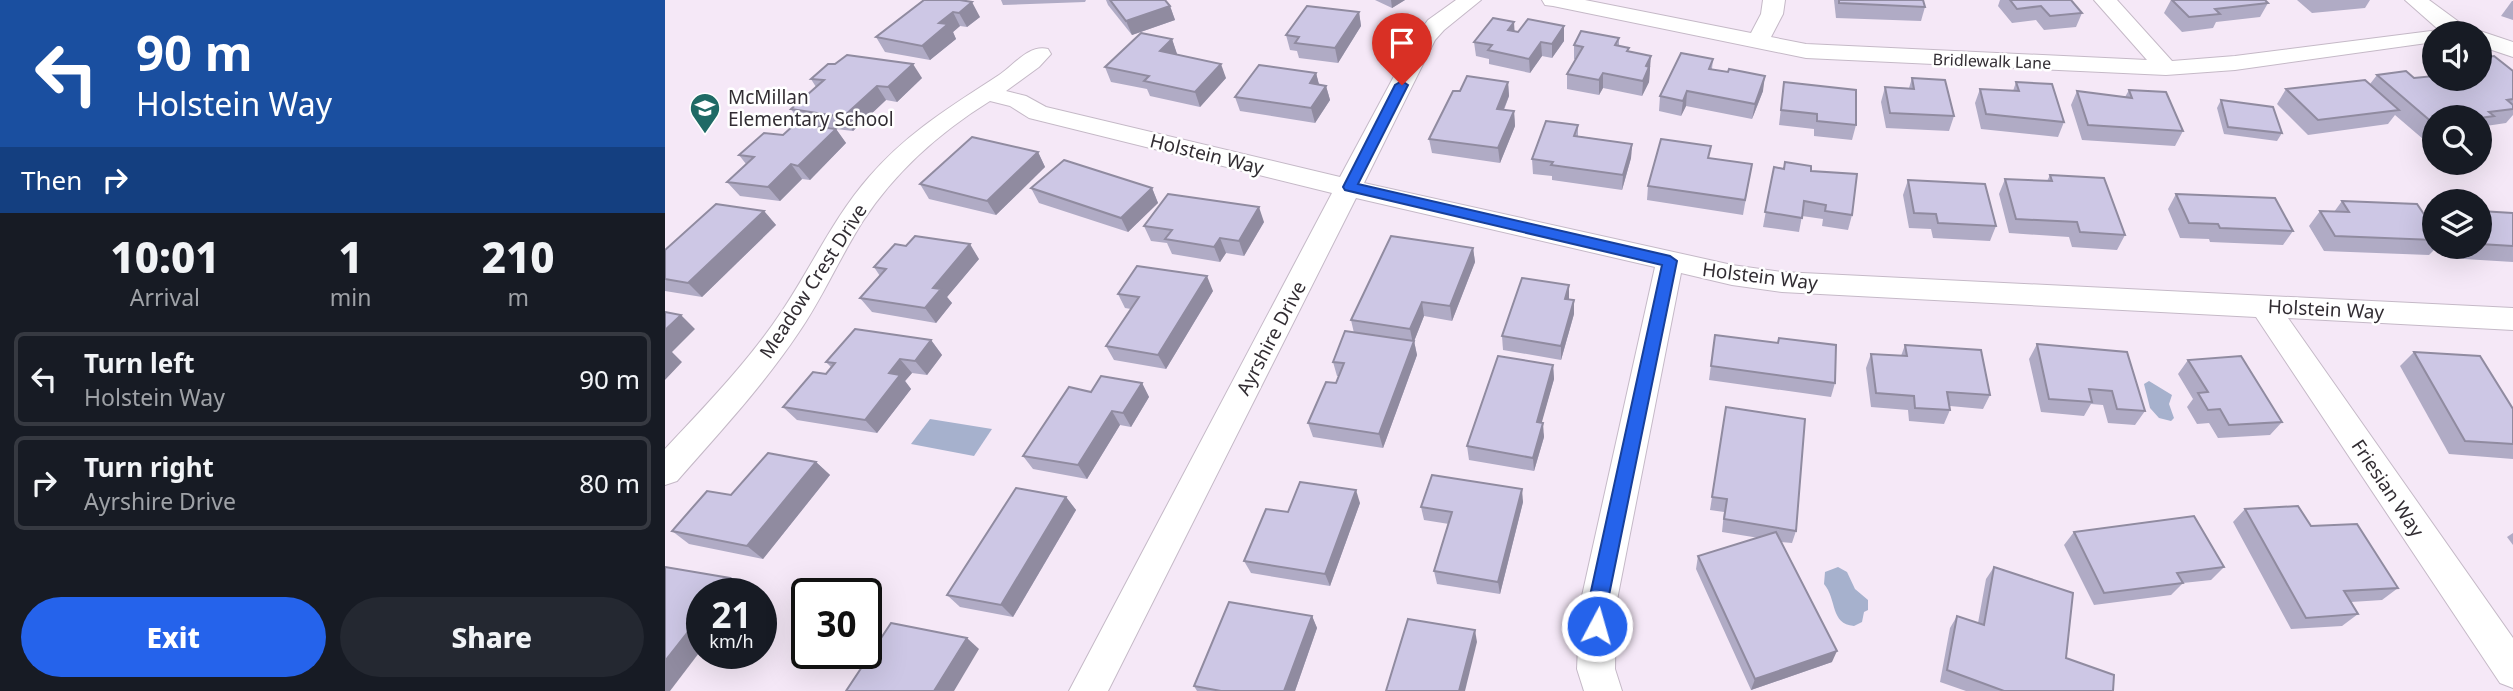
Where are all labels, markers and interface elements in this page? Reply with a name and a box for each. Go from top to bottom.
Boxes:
pin [1372,13,1432,85]
text: 90 m [136,19,253,85]
map controls [2422,21,2492,259]
button: sound [2422,21,2492,91]
icon: arrive [1383,24,1421,62]
icon: left [21,28,112,119]
street label: Bridlewalk Lane [1932,48,2052,74]
text: Holstein Way [136,82,332,125]
place label: McMillan Elementary School [728,84,894,132]
school or university icon: McMillan Elementary School [688,91,722,135]
button: search [2422,105,2492,175]
street label: Holstein Way [1147,127,1267,181]
icon: right [96,161,134,199]
text: Then [21,162,82,198]
button: layers [2422,189,2492,259]
street label: Meadow Crest Drive [753,199,873,363]
text: 10:01 [110,228,219,285]
text: 1 [338,228,363,285]
text: 210 [482,228,555,285]
street label: Holstein Way [1701,256,1820,296]
street label: Ayrshire Drive [1230,276,1312,400]
text: Arrival [130,281,200,313]
text: min [330,281,371,313]
text: m [507,281,529,313]
street label: Holstein Way [2267,293,2385,325]
text: Turn left [84,345,195,381]
icon: left [25,360,63,398]
text: 90 m [579,361,640,397]
text: Holstein Way [84,381,225,413]
street label: Friesian Way [2346,434,2430,542]
text: Turn right [84,449,214,485]
icon: right [25,464,63,502]
text: 80 m [579,465,640,501]
text: Ayrshire Drive [84,485,236,517]
speed limit sign: 30 [791,578,882,669]
position arrow [1560,589,1634,663]
text: 21 [711,591,752,638]
button: Exit [21,597,326,677]
button: Share [340,597,644,677]
text: km/h [709,629,754,653]

